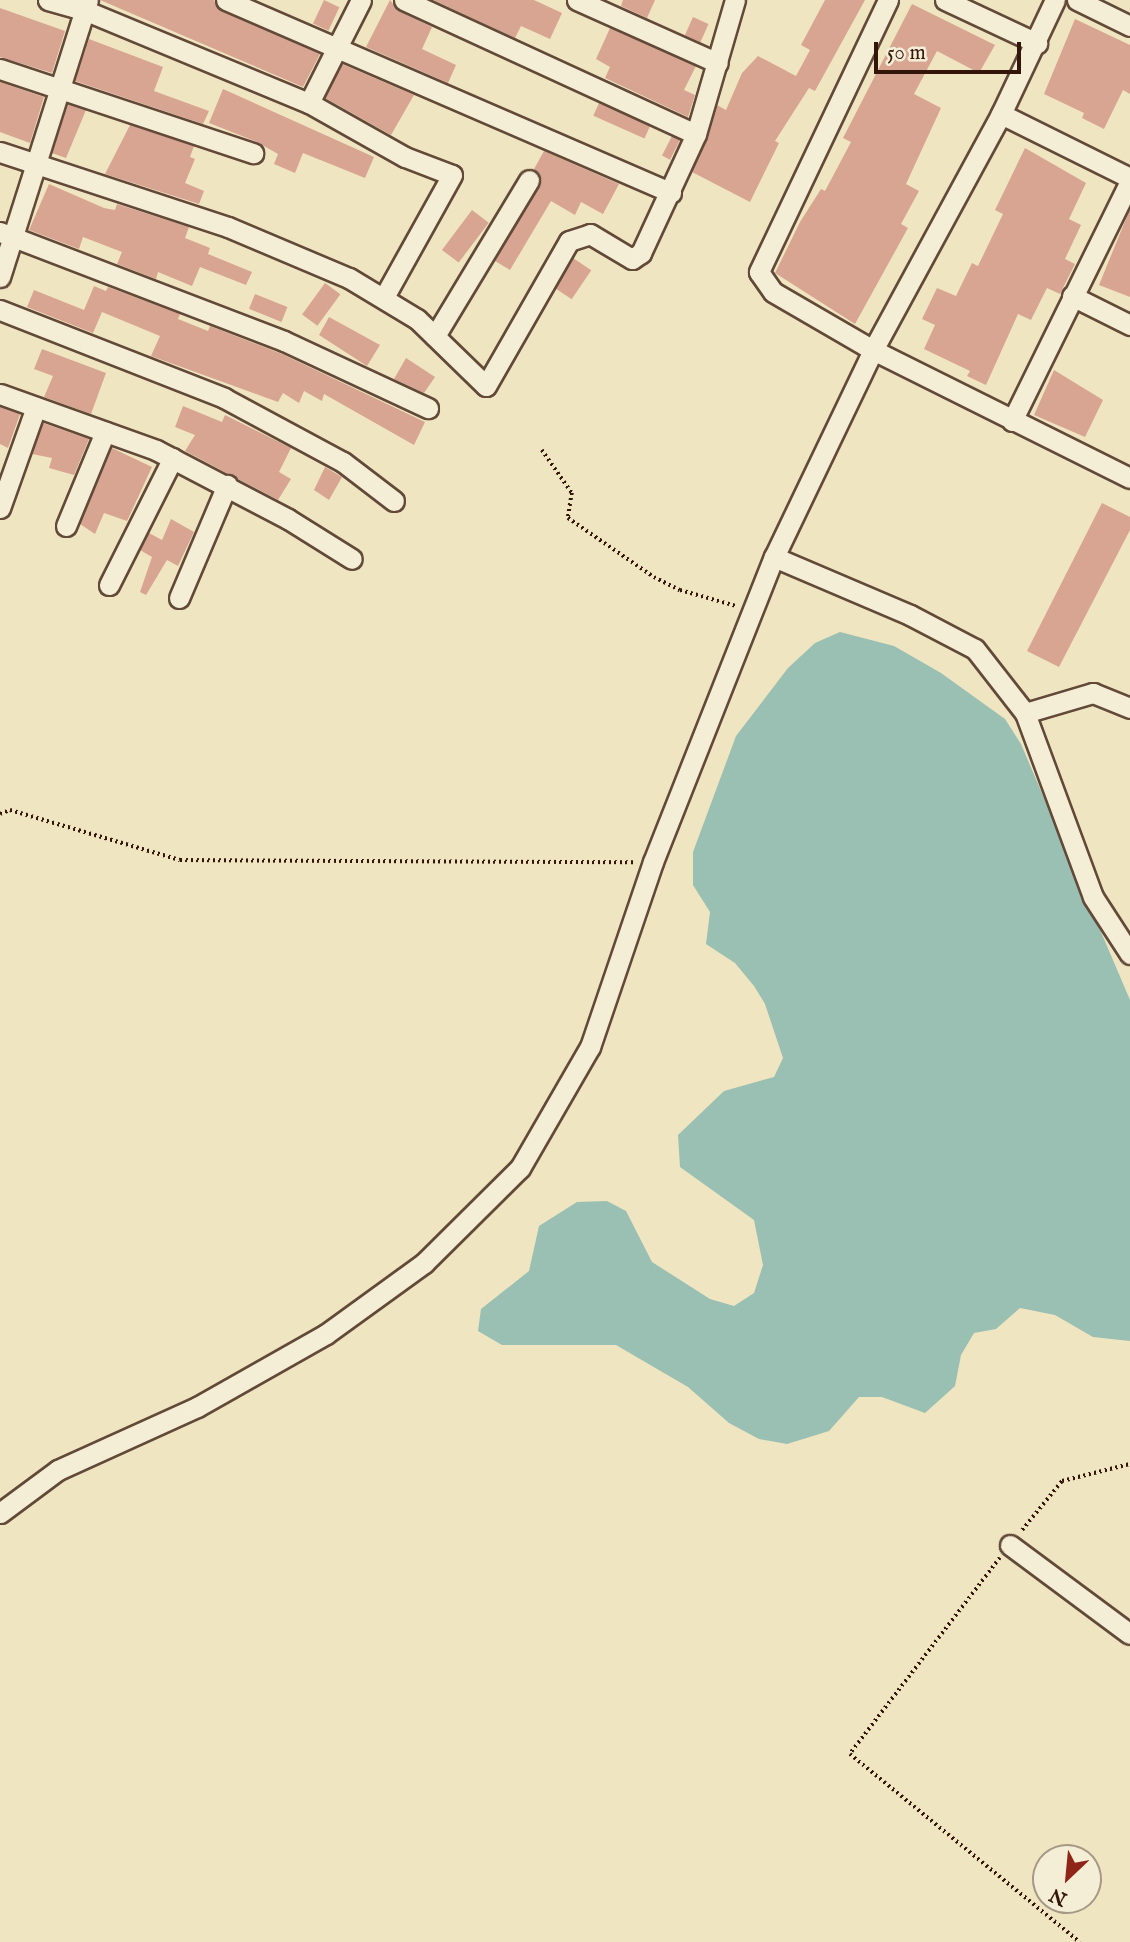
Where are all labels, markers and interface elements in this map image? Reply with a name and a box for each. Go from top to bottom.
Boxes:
scale bar [878,28,1025,72]
text: 50 m [887,40,926,67]
north arrow [1032,1844,1102,1914]
text: N [1046,1882,1071,1910]

